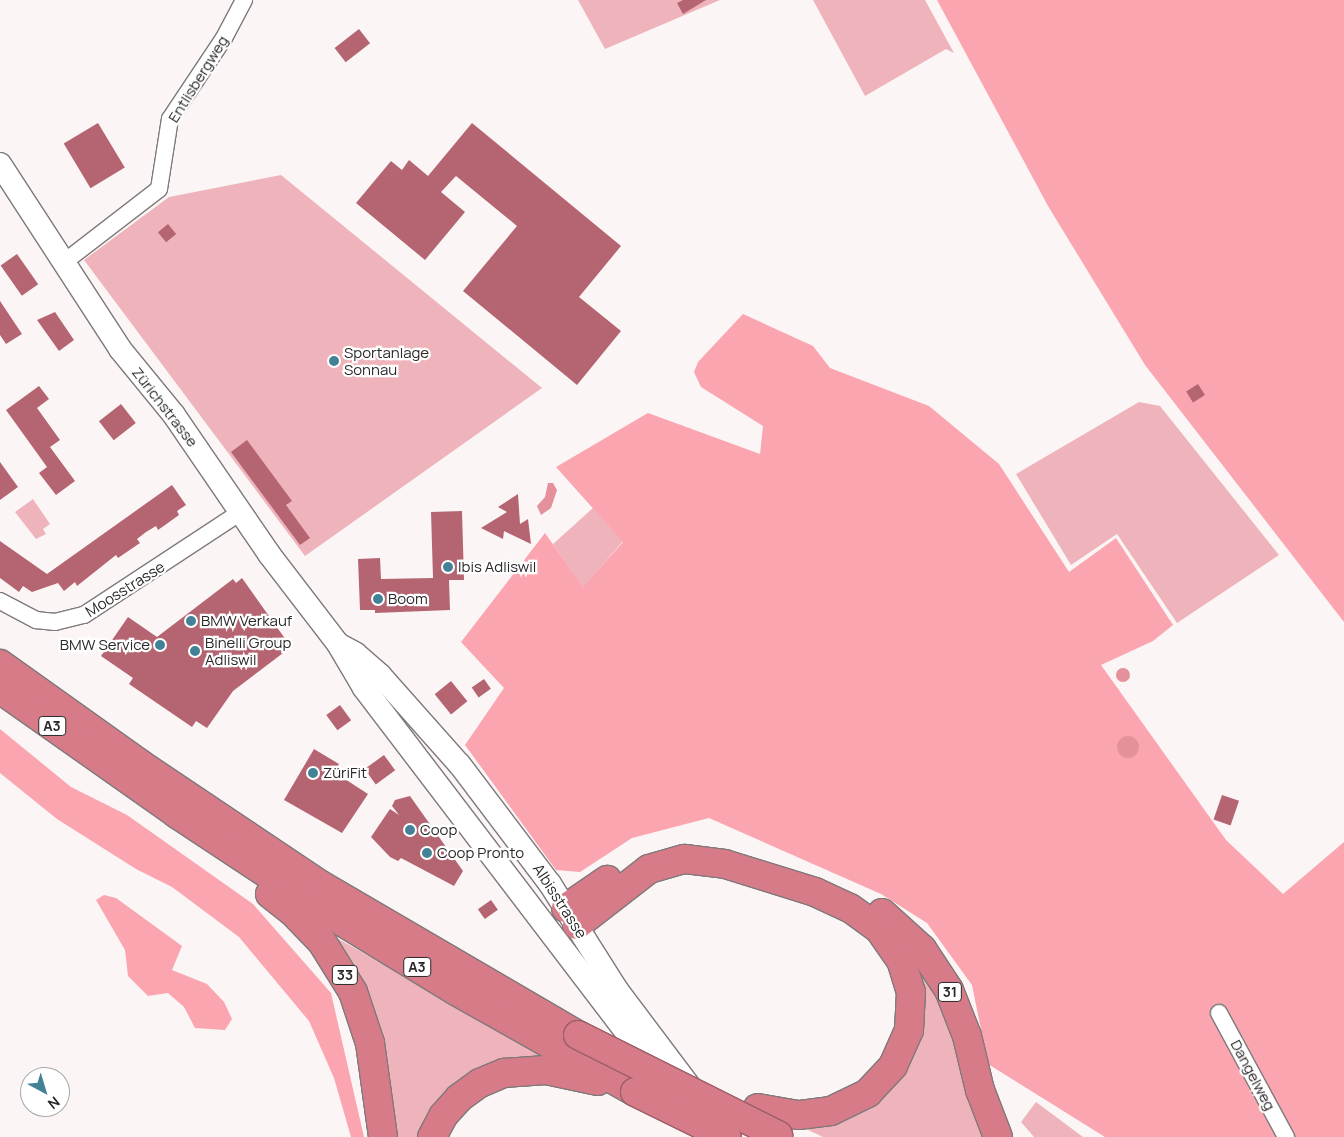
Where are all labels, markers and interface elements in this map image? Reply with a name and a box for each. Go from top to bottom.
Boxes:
street label: Entlisbergweg [164,32,232,126]
place label: Sportanlage Sonnau [344,343,429,378]
marker: Sportanlage Sonnau [328,355,340,367]
street label: Zürichstrasse [128,364,202,450]
street label: Moosstrasse [82,558,168,620]
place label: Ibis Adliswil [458,558,536,576]
marker: Ibis Adliswil [442,561,454,573]
place label: Boom [388,590,428,608]
marker: Boom [372,593,384,605]
place label: BMW Verkauf [201,612,292,630]
marker: BMW Verkauf [185,615,197,627]
place label: Binelli Group Adliswil [205,633,291,668]
place label: BMW Service [60,636,150,654]
marker: BMW Service [154,639,166,651]
marker: Binelli Group Adliswil [189,645,201,657]
road number: A3 [37,714,67,738]
place label: ZüriFit [323,764,367,782]
marker: ZüriFit [307,767,319,779]
place label: Coop [420,821,457,839]
marker: Coop [404,824,416,836]
place label: Coop Pronto [437,844,524,862]
marker: Coop Pronto [421,847,433,859]
street label: Albisstrasse [529,860,591,942]
road number: A3 [402,956,432,979]
road number: 33 [331,964,359,986]
road number: 31 [938,980,962,1004]
street label: Dangelweg [1227,1037,1279,1113]
north arrow [20,1067,70,1117]
text: N [44,1093,64,1114]

